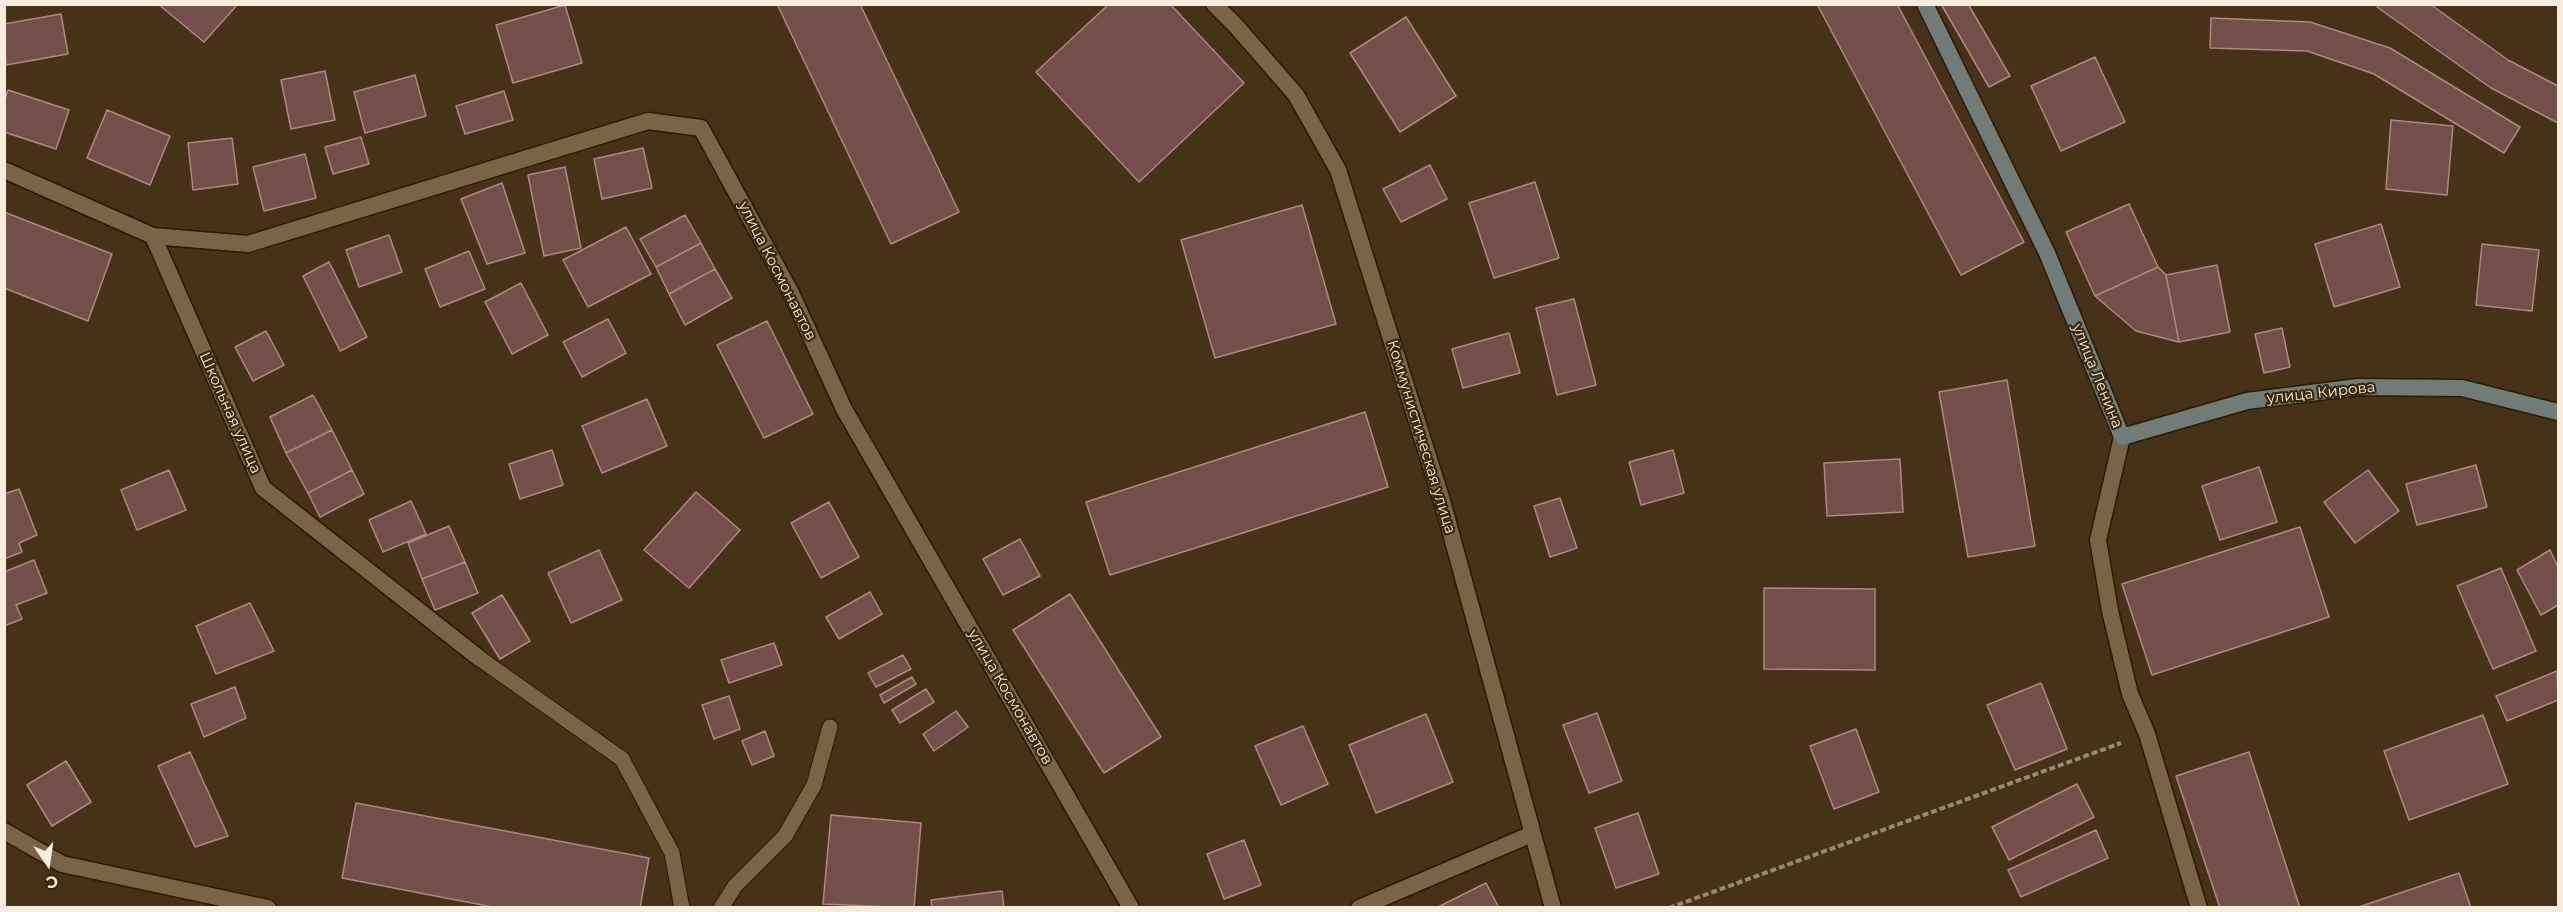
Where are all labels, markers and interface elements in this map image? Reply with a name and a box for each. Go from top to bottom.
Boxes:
street label: улица Космонавтов [734,198,820,344]
street label: улица Ленина [2068,321,2126,431]
street label: Коммунистическая улица [1383,338,1459,536]
street label: Школьная улица [195,349,265,477]
street label: улица Кирова [2266,378,2376,408]
street label: улица Космонавтов [964,626,1056,768]
north arrow [18,834,78,894]
text: С [44,871,60,893]

